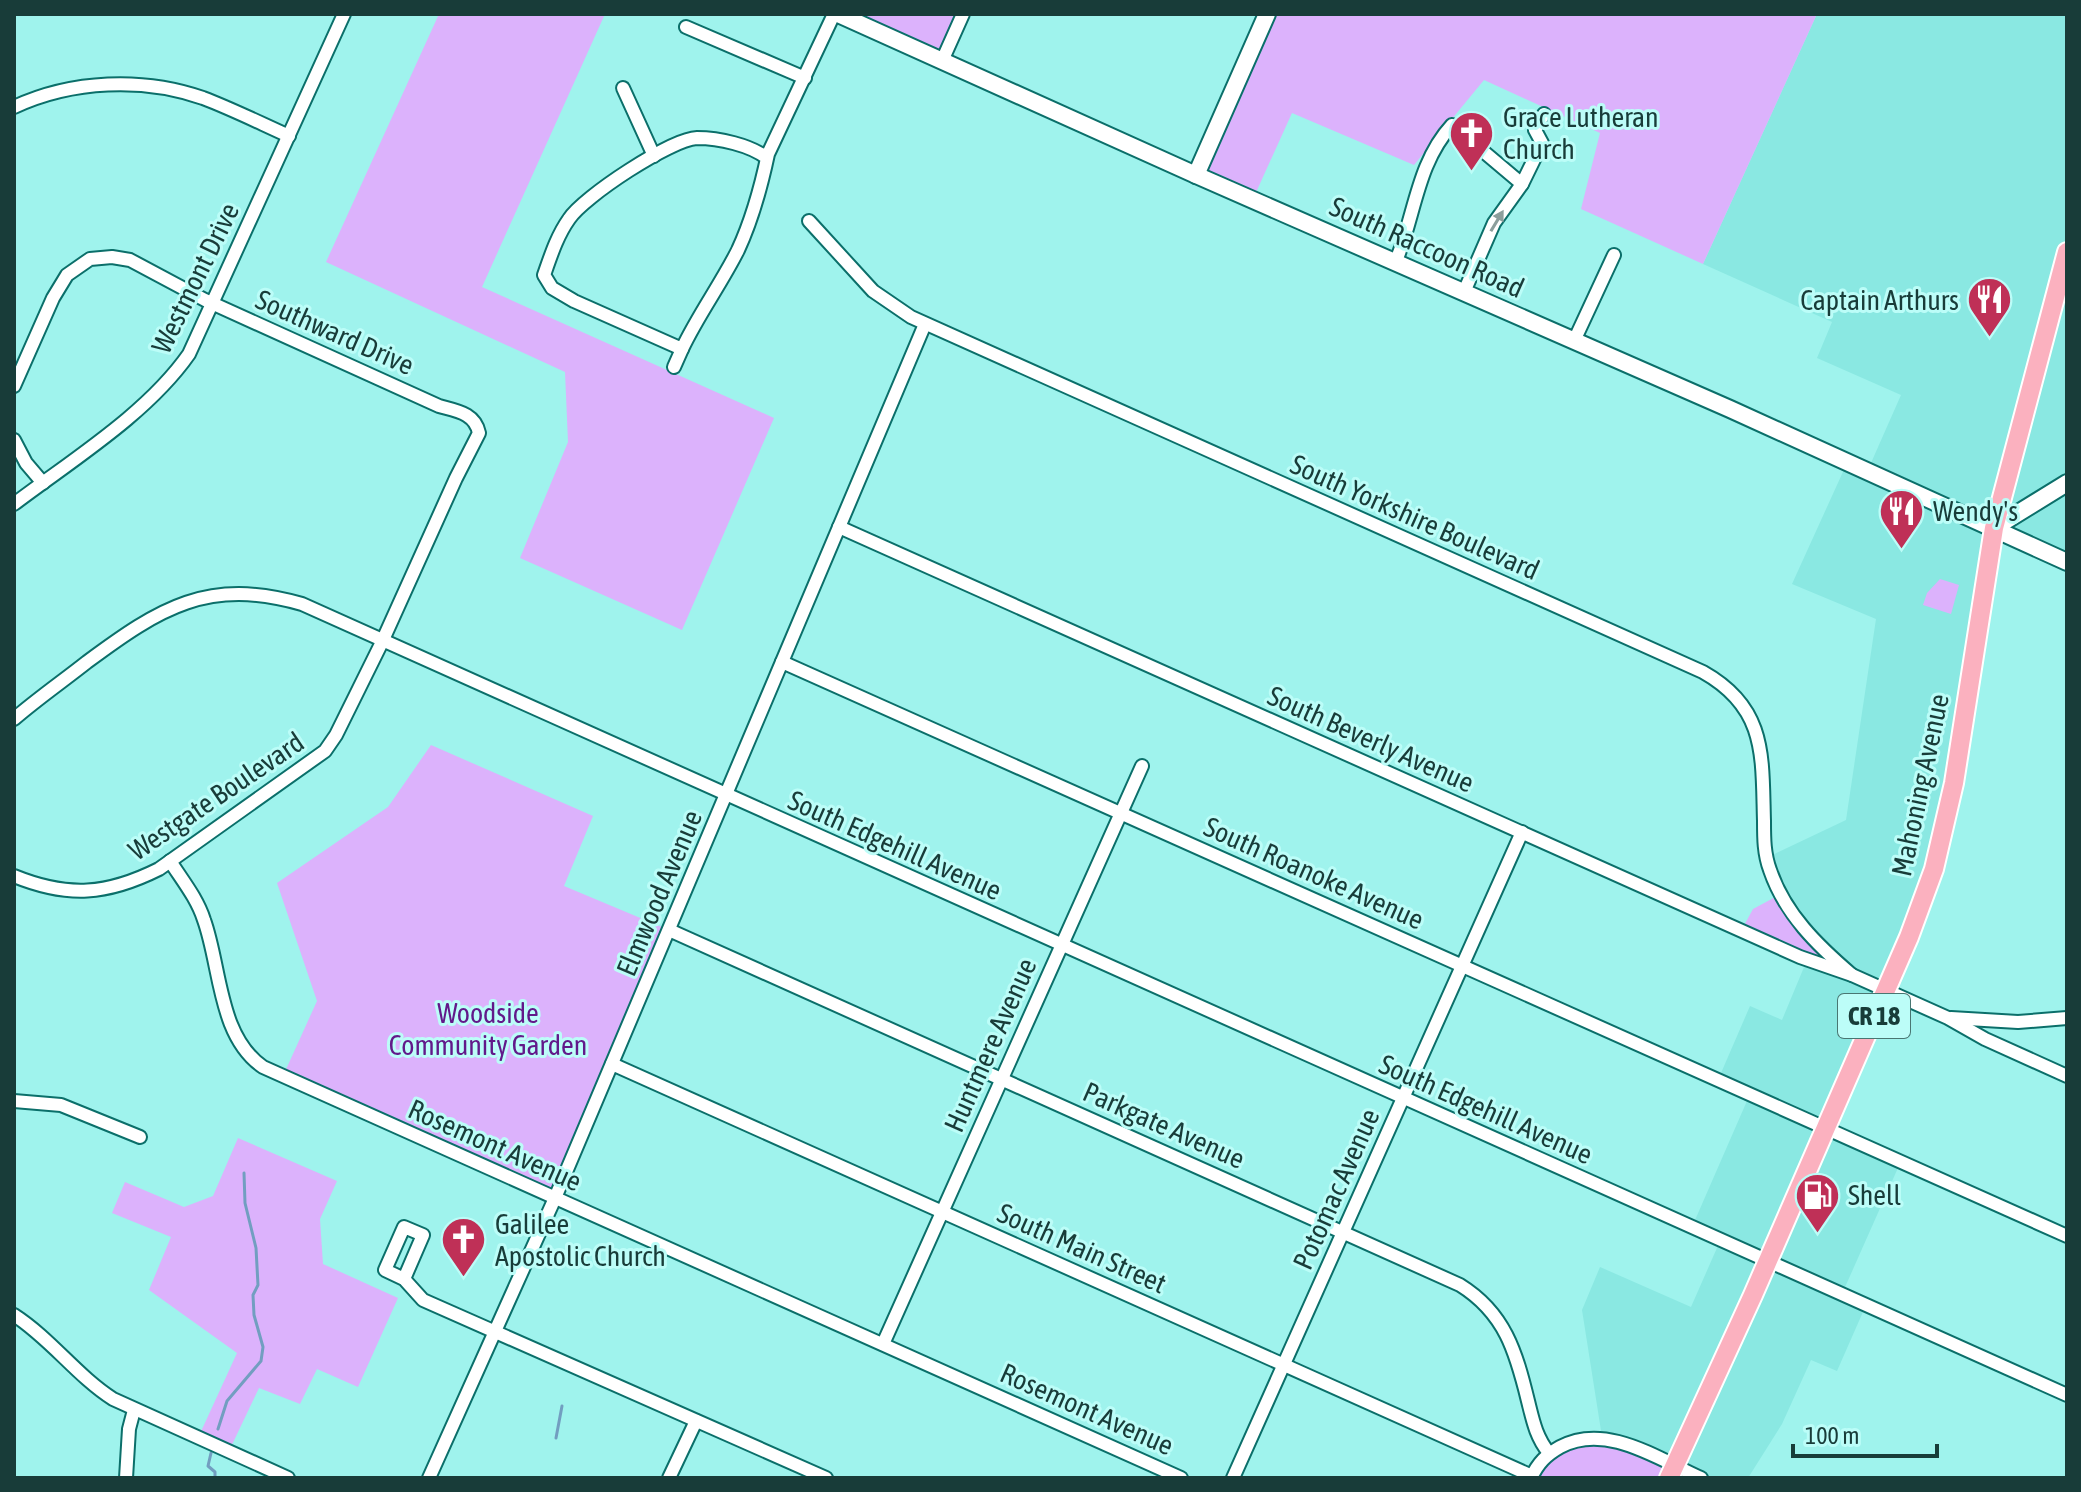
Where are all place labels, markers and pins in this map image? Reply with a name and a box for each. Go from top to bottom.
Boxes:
place label: Grace Lutheran Church [1503,101,1659,165]
church icon: Grace Lutheran Church [1448,109,1496,172]
restaurant icon: Captain Arthurs [1966,276,2014,339]
place label: Captain Arthurs [1800,284,1959,316]
restaurant icon: Wendy's [1878,487,1926,550]
place label: Wendy's [1933,495,2018,527]
fuel station icon: Shell [1793,1171,1841,1234]
place label: Shell [1848,1179,1901,1211]
place label: Galilee Apostolic Church [495,1208,666,1272]
church icon: Galilee Apostolic Church [440,1216,488,1279]

